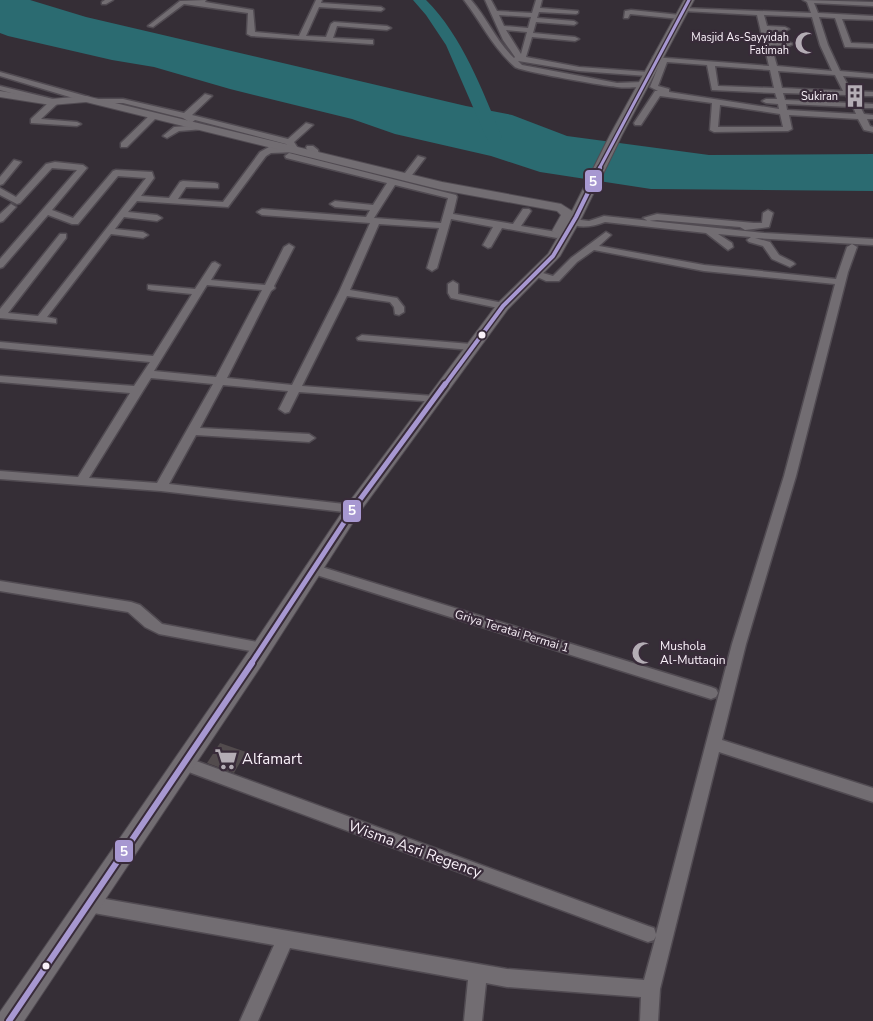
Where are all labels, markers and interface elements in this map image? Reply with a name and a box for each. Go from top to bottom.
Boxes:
place label: Masjid As-Sayyidah Fatimah [691,30,789,58]
mosque icon: Masjid As-Sayyidah Fatimah [793,30,819,56]
building icon: Sukiran [842,83,868,109]
place label: Sukiran [801,89,838,104]
line badge: 5 [584,169,603,193]
text: 5 [589,172,597,191]
unlabelled marker [477,330,487,340]
line badge: 5 [342,499,362,523]
text: 5 [348,501,356,520]
street label: Griya Teratai Permai 1 [453,606,571,656]
place label: Mushola Al-Muttaqin [660,638,726,668]
mosque icon: Mushola Al-Muttaqin [630,640,656,666]
supermarket icon: Alfamart [213,746,239,772]
place label: Alfamart [242,749,303,769]
street label: Wisma Asri Regency [346,816,485,883]
line badge: 5 [114,839,134,863]
text: 5 [120,842,128,861]
unlabelled marker [41,961,51,971]

